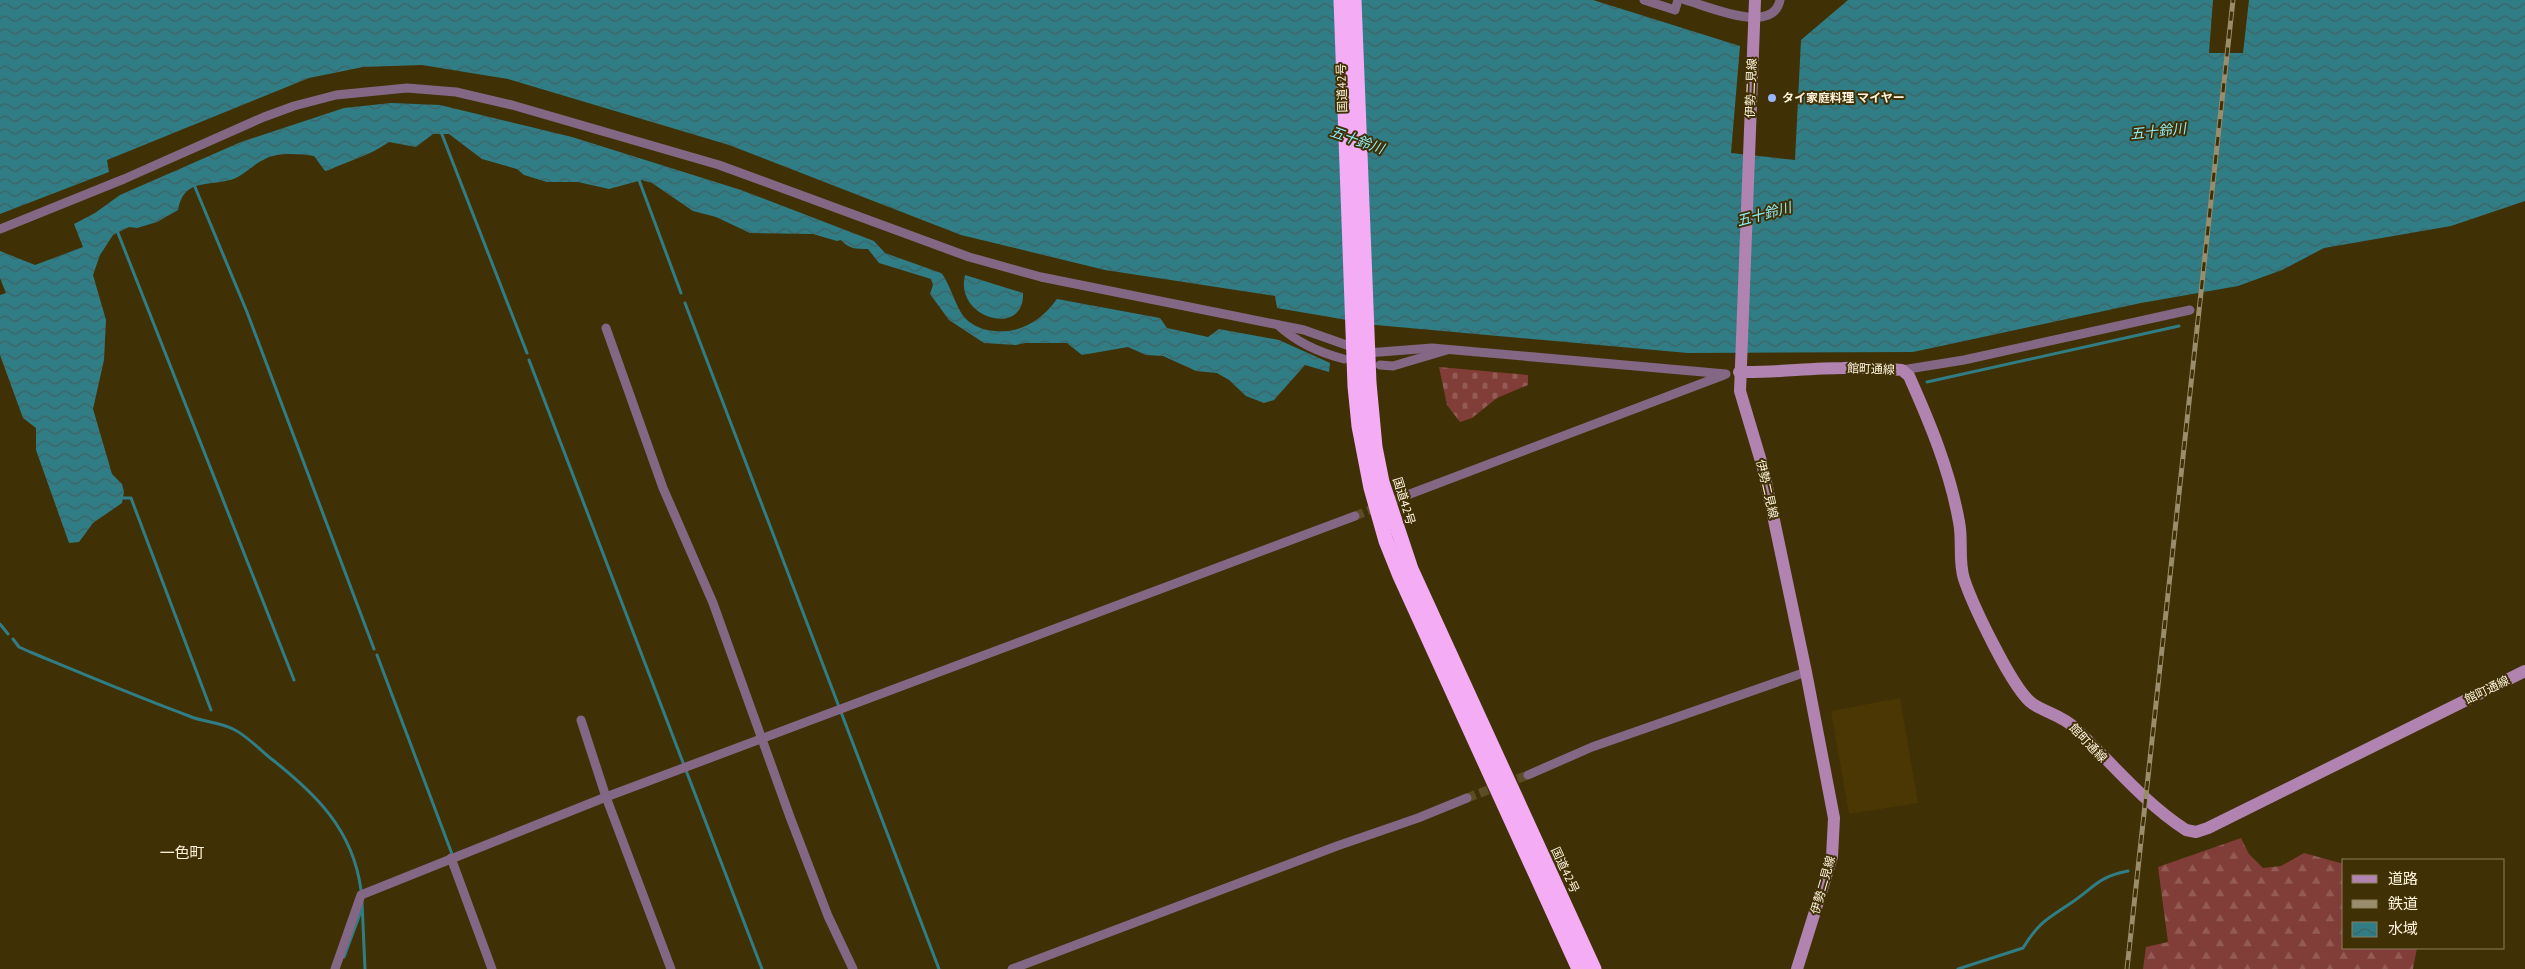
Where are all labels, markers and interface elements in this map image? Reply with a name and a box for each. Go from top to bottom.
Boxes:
street label: 伊勢二見線 [1742,58,1759,118]
street label: 国道42号 [1333,63,1350,113]
place label: タイ家庭料理 マイヤー [1782,90,1905,105]
marker: タイ家庭料理 マイヤー [1766,92,1778,104]
water label: 五十鈴川 [2129,119,2189,143]
water label: 五十鈴川 [1328,122,1388,158]
water label: 五十鈴川 [1735,198,1795,230]
street label: 館町通線 [1847,360,1895,377]
street label: 伊勢二見線 [1753,458,1782,520]
street label: 国道42号 [1390,475,1419,527]
street label: 館町通線 [2462,672,2512,707]
street label: 館町通線 [2066,720,2110,765]
district label: 一色町 [159,843,205,862]
street label: 国道42号 [1548,844,1583,895]
street label: 伊勢二見線 [1807,854,1838,916]
legend [2342,859,2505,949]
text: 道路 [2388,869,2418,888]
text: 鉄道 [2388,894,2418,913]
text: 水域 [2388,919,2418,938]

